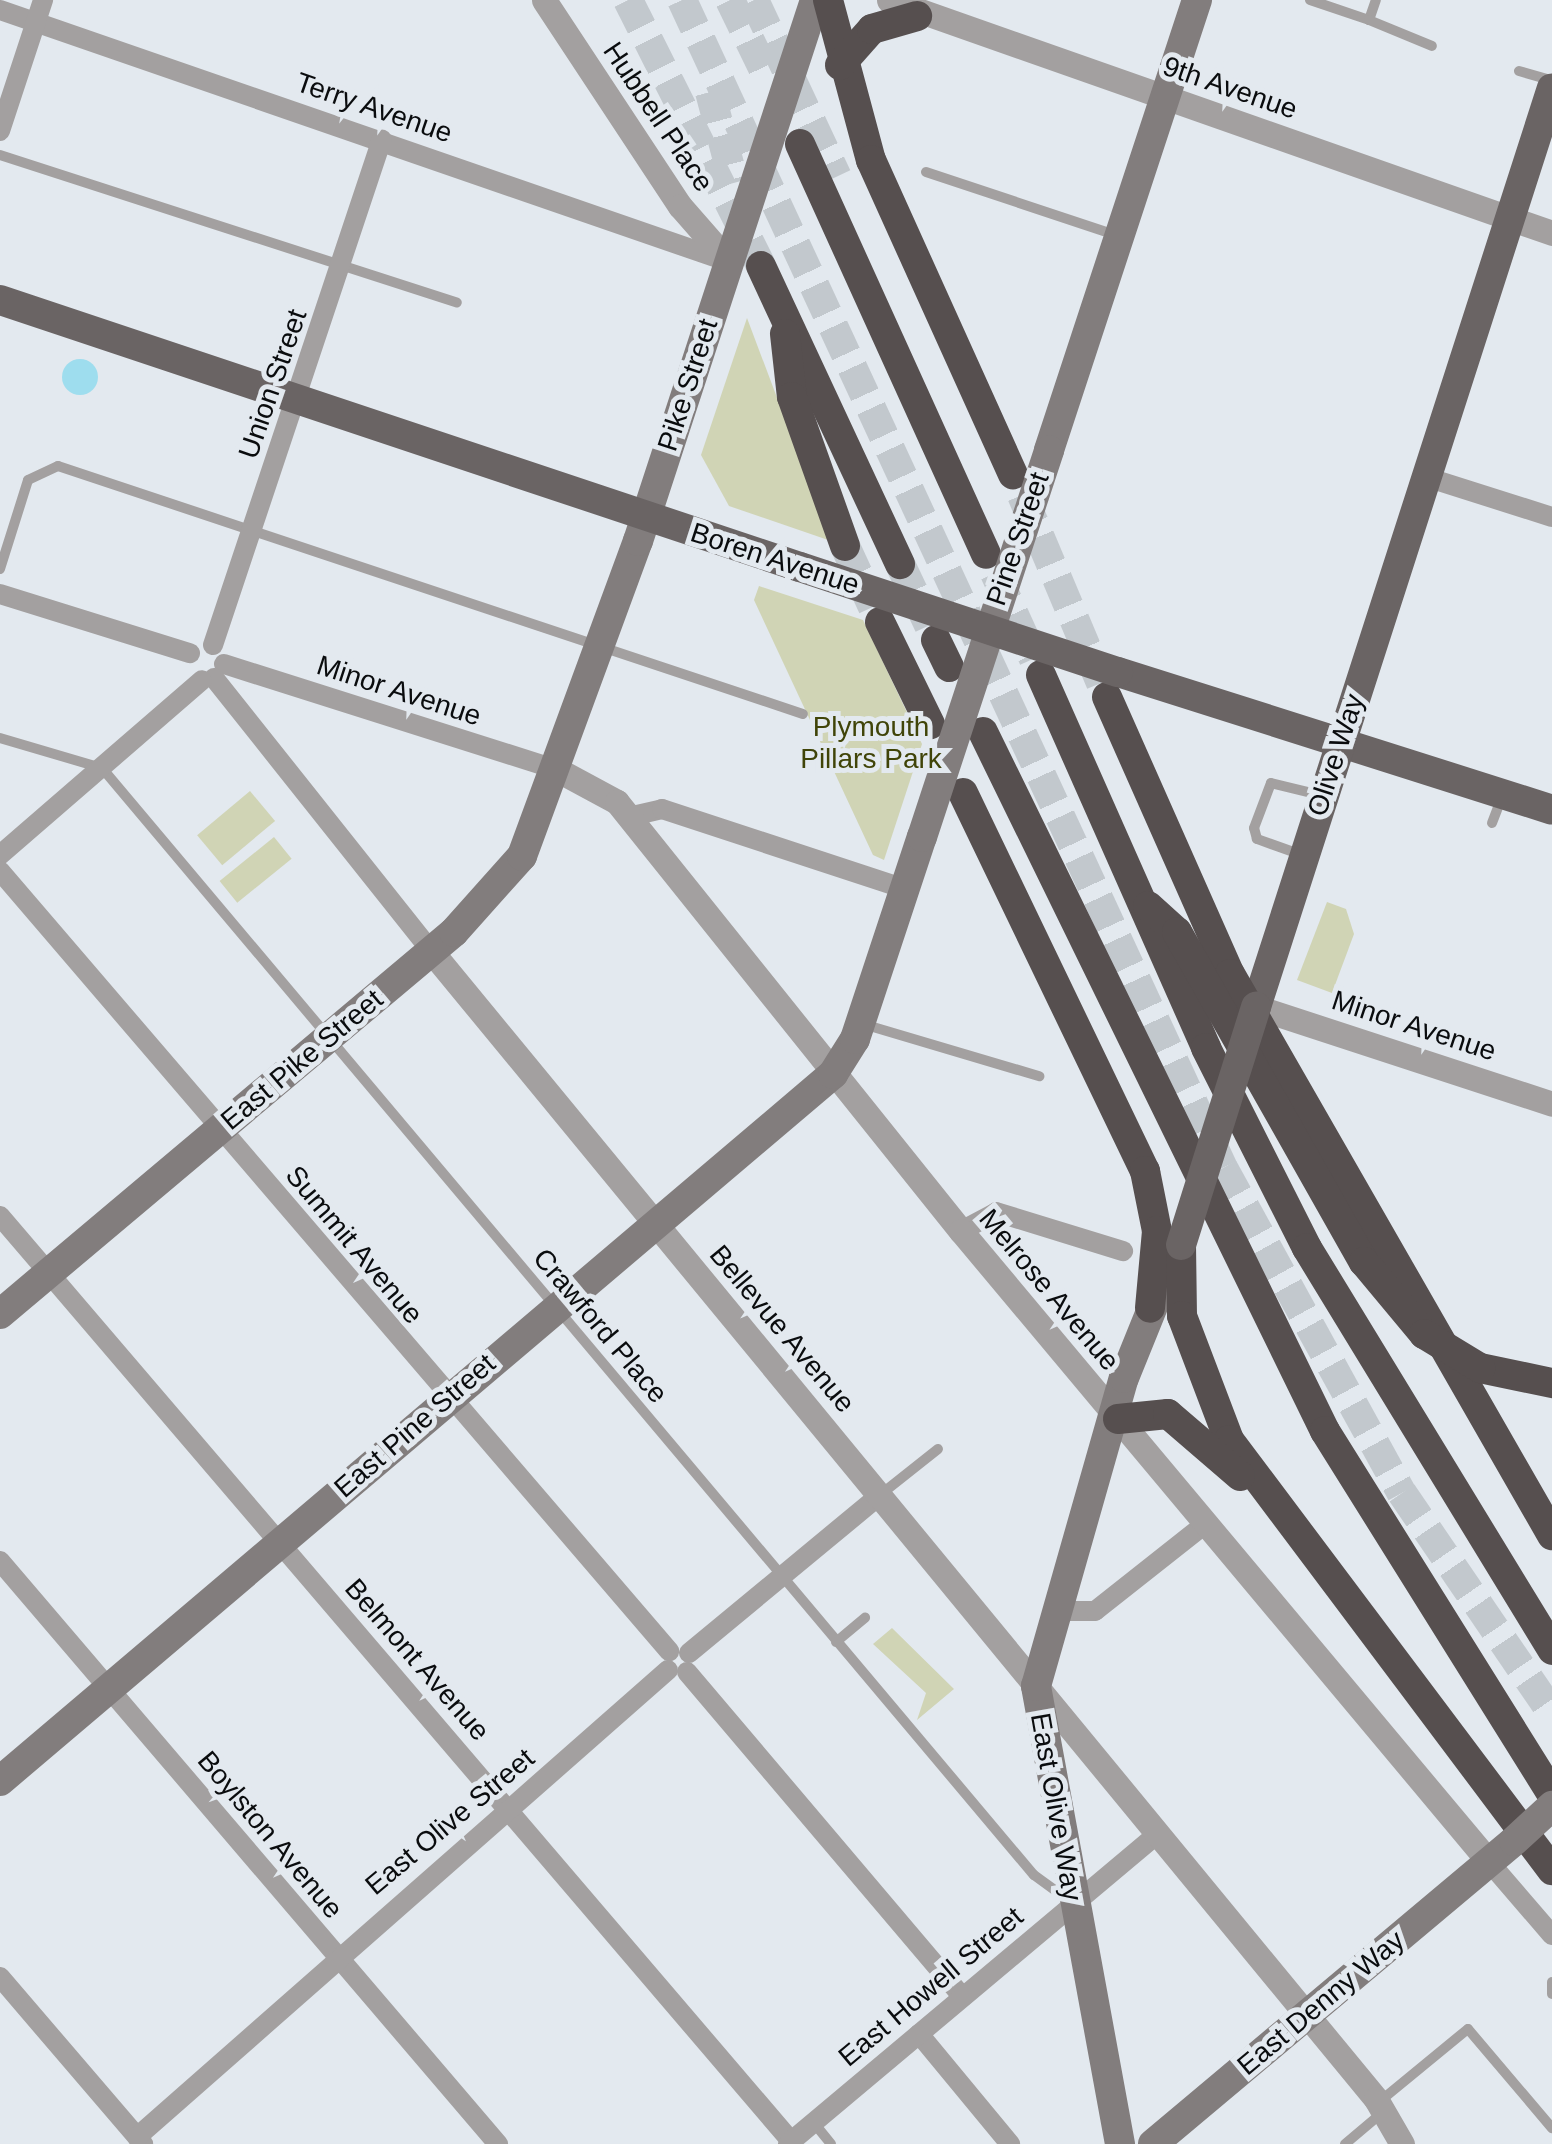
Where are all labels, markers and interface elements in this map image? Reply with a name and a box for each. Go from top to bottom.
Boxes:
street label: Hubbell Place [596,36,720,198]
street label: 9th Avenue [1158,49,1302,127]
street label: Terry Avenue [291,65,457,151]
street label: Union Street [232,305,314,463]
street label: Pike Street [651,315,725,455]
street label: Pine Street [980,468,1056,610]
street label: Boren Avenue [686,516,864,602]
street label: Minor Avenue [312,648,486,734]
street label: Olive Way [1300,690,1372,820]
park label: Plymouth Pillars Park [800,710,942,776]
street label: East Pike Street [214,983,390,1137]
street label: Minor Avenue [1327,983,1501,1069]
street label: Summit Avenue [278,1159,430,1331]
street label: Melrose Avenue [971,1202,1127,1378]
street label: Bellevue Avenue [702,1238,862,1420]
street label: Crawford Place [526,1242,674,1410]
street label: East Pine Street [328,1347,502,1505]
street label: Belmont Avenue [337,1572,497,1748]
street label: East Olive Way [1023,1710,1089,1904]
street label: East Olive Street [359,1742,541,1902]
street label: Boylston Avenue [190,1744,350,1926]
street label: East Howell Street [832,1900,1030,2074]
street label: East Denny Way [1231,1923,1411,2083]

